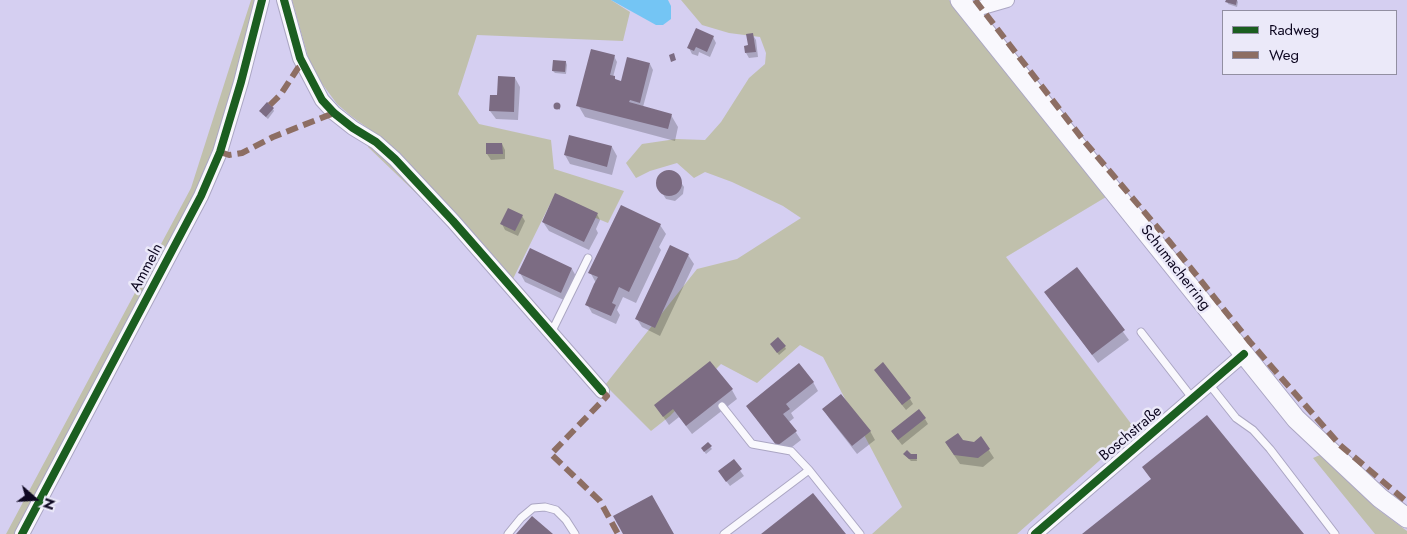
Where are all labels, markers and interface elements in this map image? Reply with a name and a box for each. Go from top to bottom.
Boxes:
legend [1222,10,1397,75]
text: Radweg [1269,19,1319,41]
text: Weg [1269,44,1299,66]
street label: Schumacherring [1136,222,1214,314]
street label: Ammeln [127,241,167,295]
street label: Boschstraße [1096,403,1166,465]
north arrow [10,474,60,524]
text: N [38,495,60,512]

